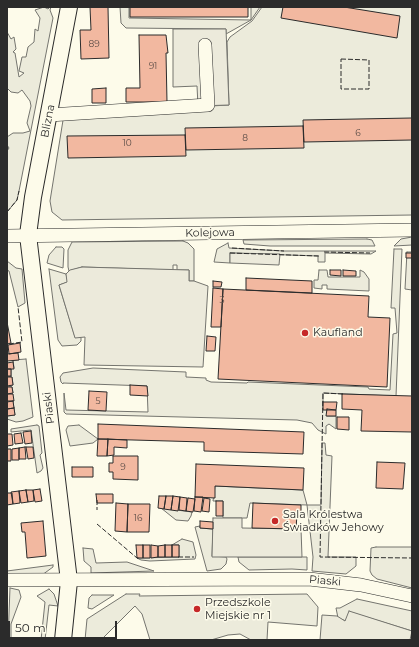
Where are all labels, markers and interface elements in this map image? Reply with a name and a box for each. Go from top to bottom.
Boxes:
house number: 89 [88,39,100,49]
house number: 91 [149,61,157,71]
street label: Blizna [38,103,58,139]
house number: 6 [355,128,361,138]
house number: 8 [242,133,248,143]
house number: 10 [122,138,132,148]
street label: Kolejowa [185,226,235,240]
house number: 3 [219,295,225,305]
place label: Kaufland [313,326,363,340]
marker: Kaufland [300,328,310,338]
street label: Piaski [40,391,58,425]
house number: 5 [95,396,101,406]
house number: 9 [120,462,126,472]
place label: Sala Królestwa Świadków Jehowy [283,508,384,534]
house number: 16 [134,513,142,523]
marker: Sala Królestwa Świadków Jehowy [270,516,280,526]
street label: Piaski [308,573,342,589]
place label: Przedszkole Miejskie nr 1 [205,596,271,622]
marker: Przedszkole Miejskie nr 1 [192,604,202,614]
scale bar [10,613,119,639]
text: 50 m [15,620,46,635]

